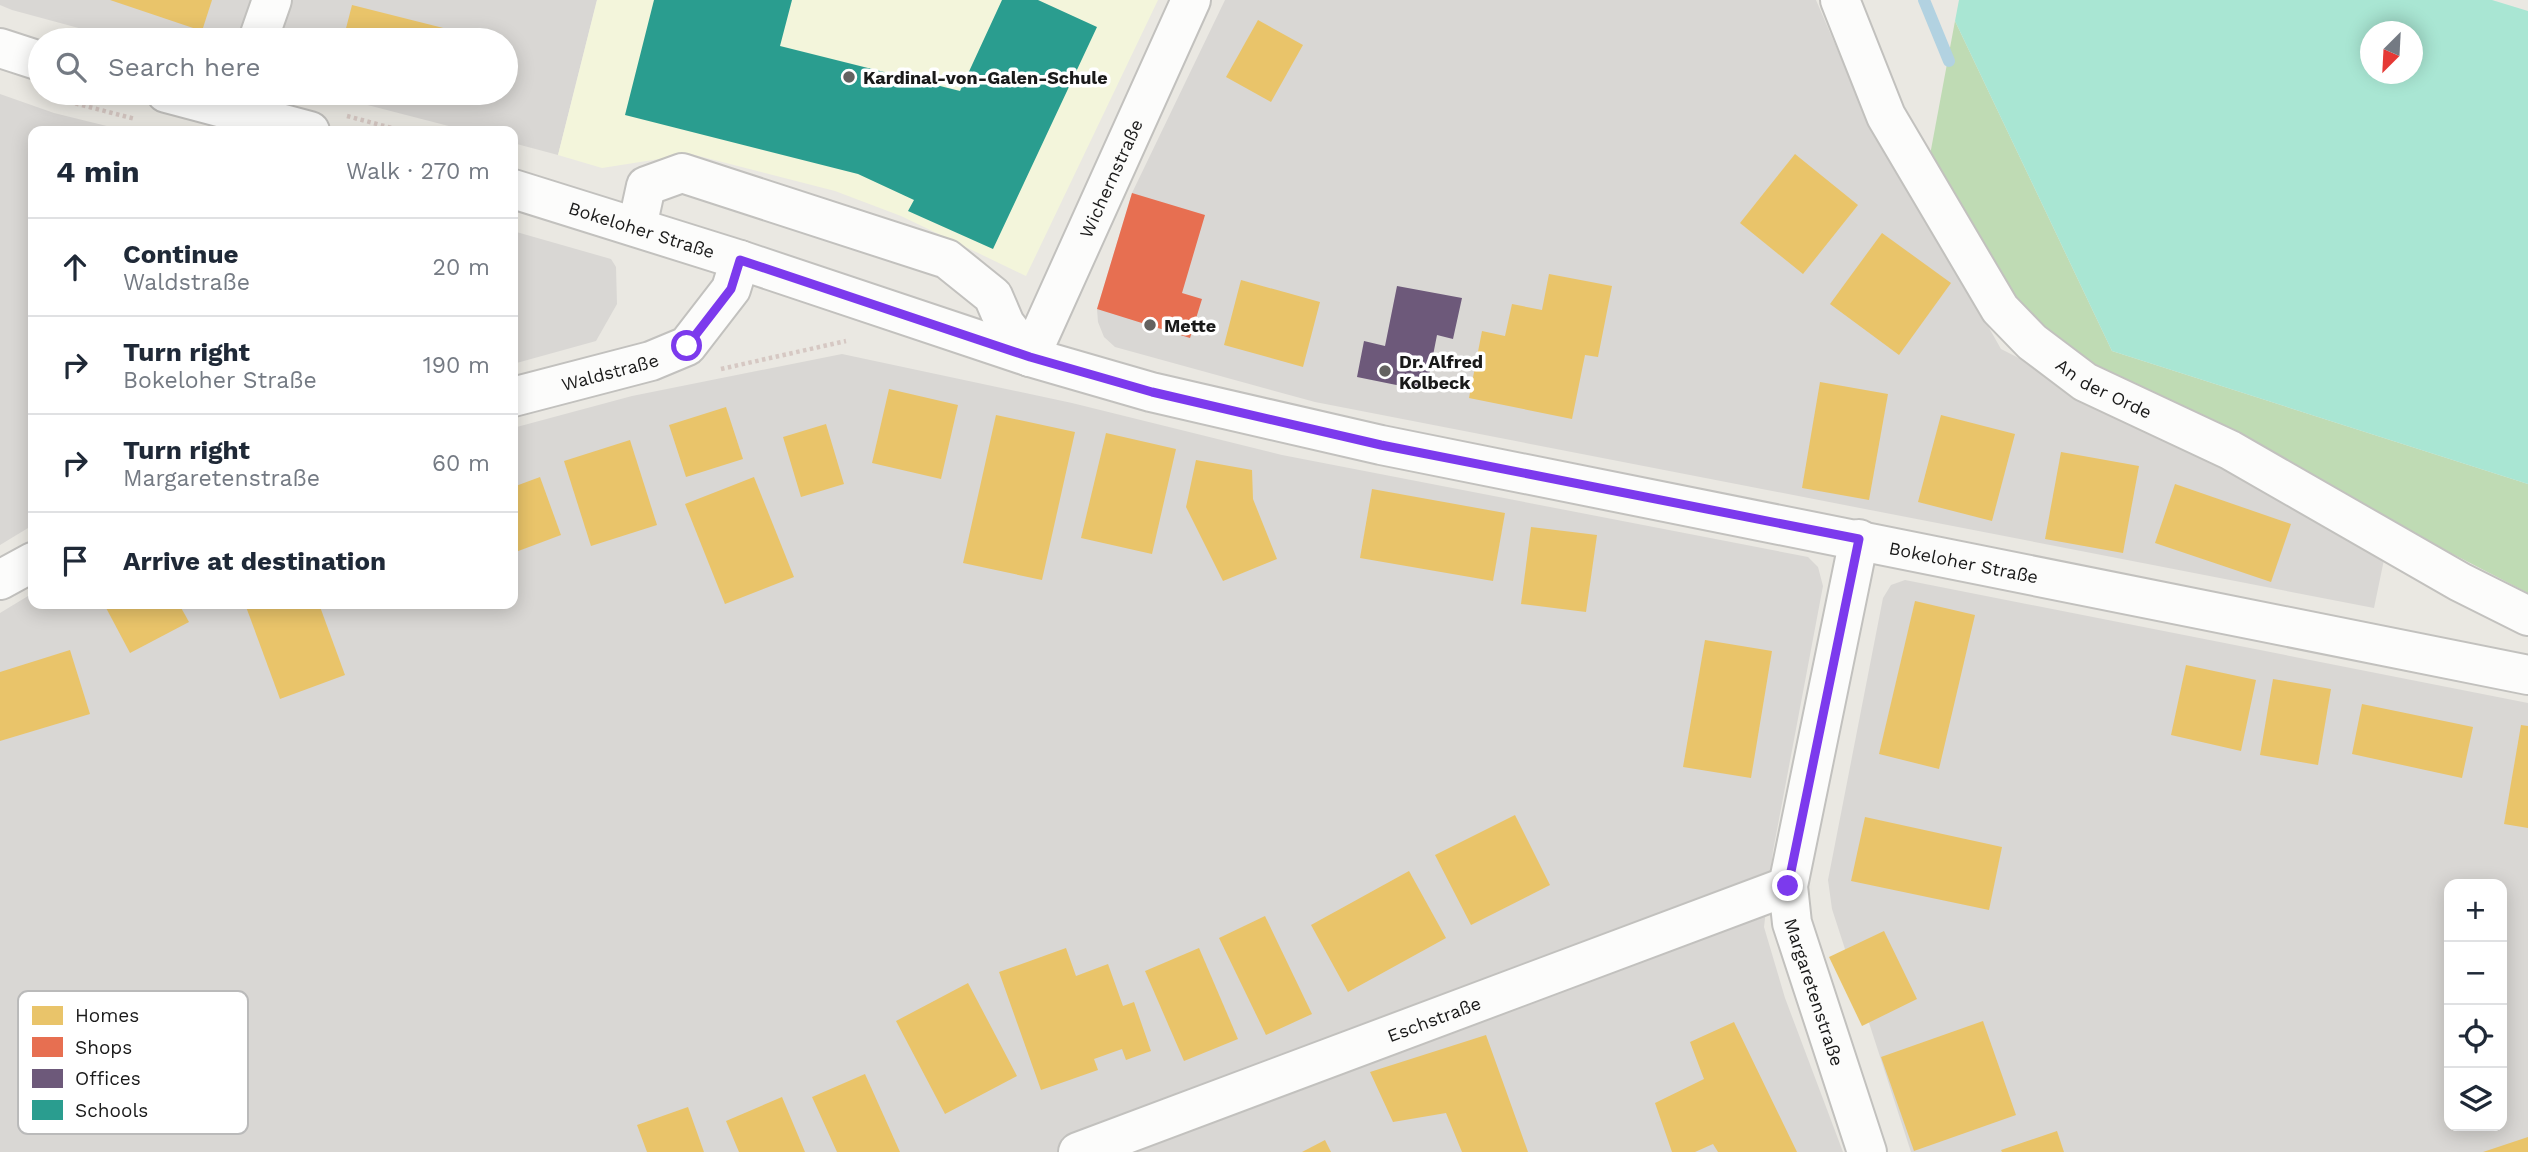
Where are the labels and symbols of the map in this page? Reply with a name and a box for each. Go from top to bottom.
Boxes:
north arrow [2360,21,2423,84]
place label: Kardinal-von-Galen-Schule [863,67,1108,88]
marker: Kardinal-von-Galen-Schule [841,69,857,85]
street label: Wichernstraße [1075,116,1146,241]
street label: Bokeloher Straße [566,197,717,262]
place label: Mette [1164,315,1216,336]
marker: Mette [1142,317,1158,333]
route start [671,330,702,361]
street label: Waldstraße [559,349,662,394]
place label: Dr. Alfred Kolbeck [1399,351,1483,393]
street label: An der Orde [2052,354,2155,422]
marker: Dr. Alfred Kolbeck [1377,363,1393,379]
street label: Bokeloher Straße [1887,537,2040,587]
route end [1772,870,1803,901]
street label: Margaretenstraße [1781,915,1849,1069]
legend [18,991,248,1134]
street label: Eschstraße [1384,992,1483,1046]
text: Homes [75,1004,139,1027]
text: Shops [75,1036,132,1059]
text: Offices [75,1067,141,1090]
text: Schools [75,1099,148,1122]

